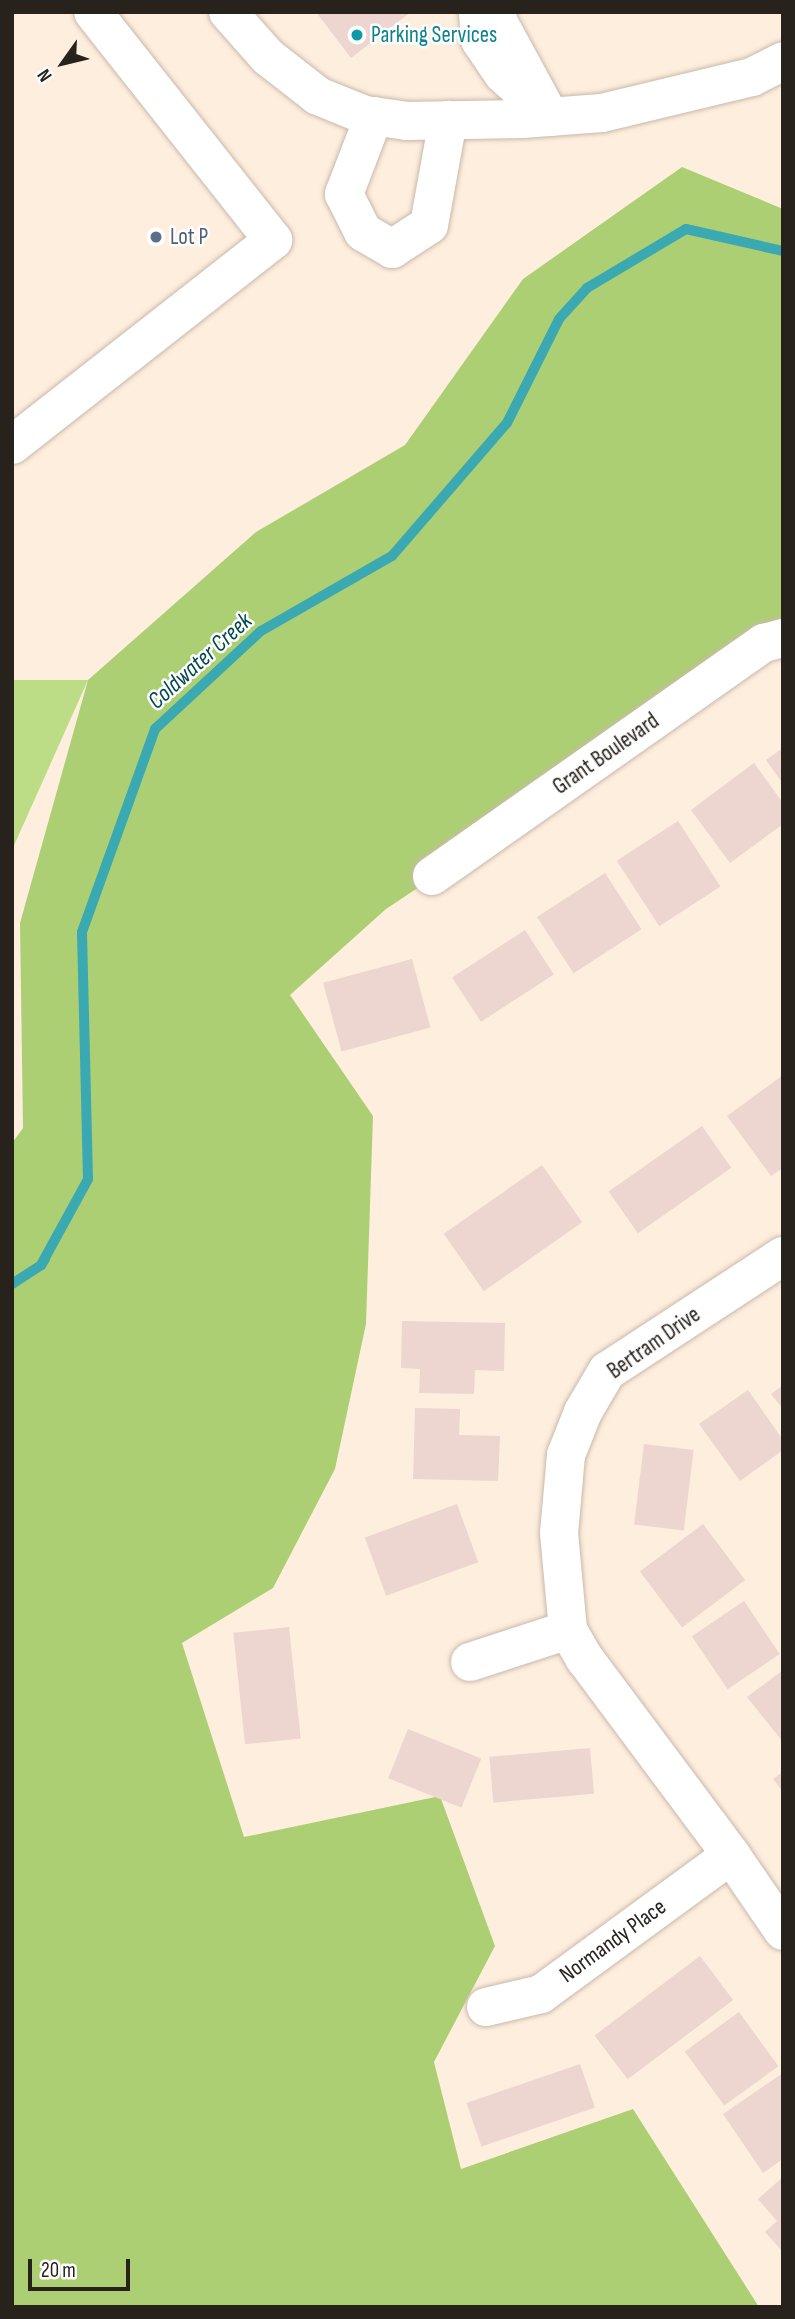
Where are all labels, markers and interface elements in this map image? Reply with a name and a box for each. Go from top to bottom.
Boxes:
place label: Parking Services [371,21,497,49]
marker: Parking Services [349,27,365,43]
north arrow [28,28,98,98]
text: N [33,64,58,86]
place label: Lot P [170,223,208,251]
marker: Lot P [148,229,164,245]
water label: Coldwater Creek [142,607,258,715]
street label: Grant Boulevard [548,707,664,801]
street label: Bertram Drive [602,1301,706,1385]
street label: Normandy Place [554,1893,672,1989]
scale bar [32,2246,133,2290]
text: 20 m [41,2258,76,2283]

